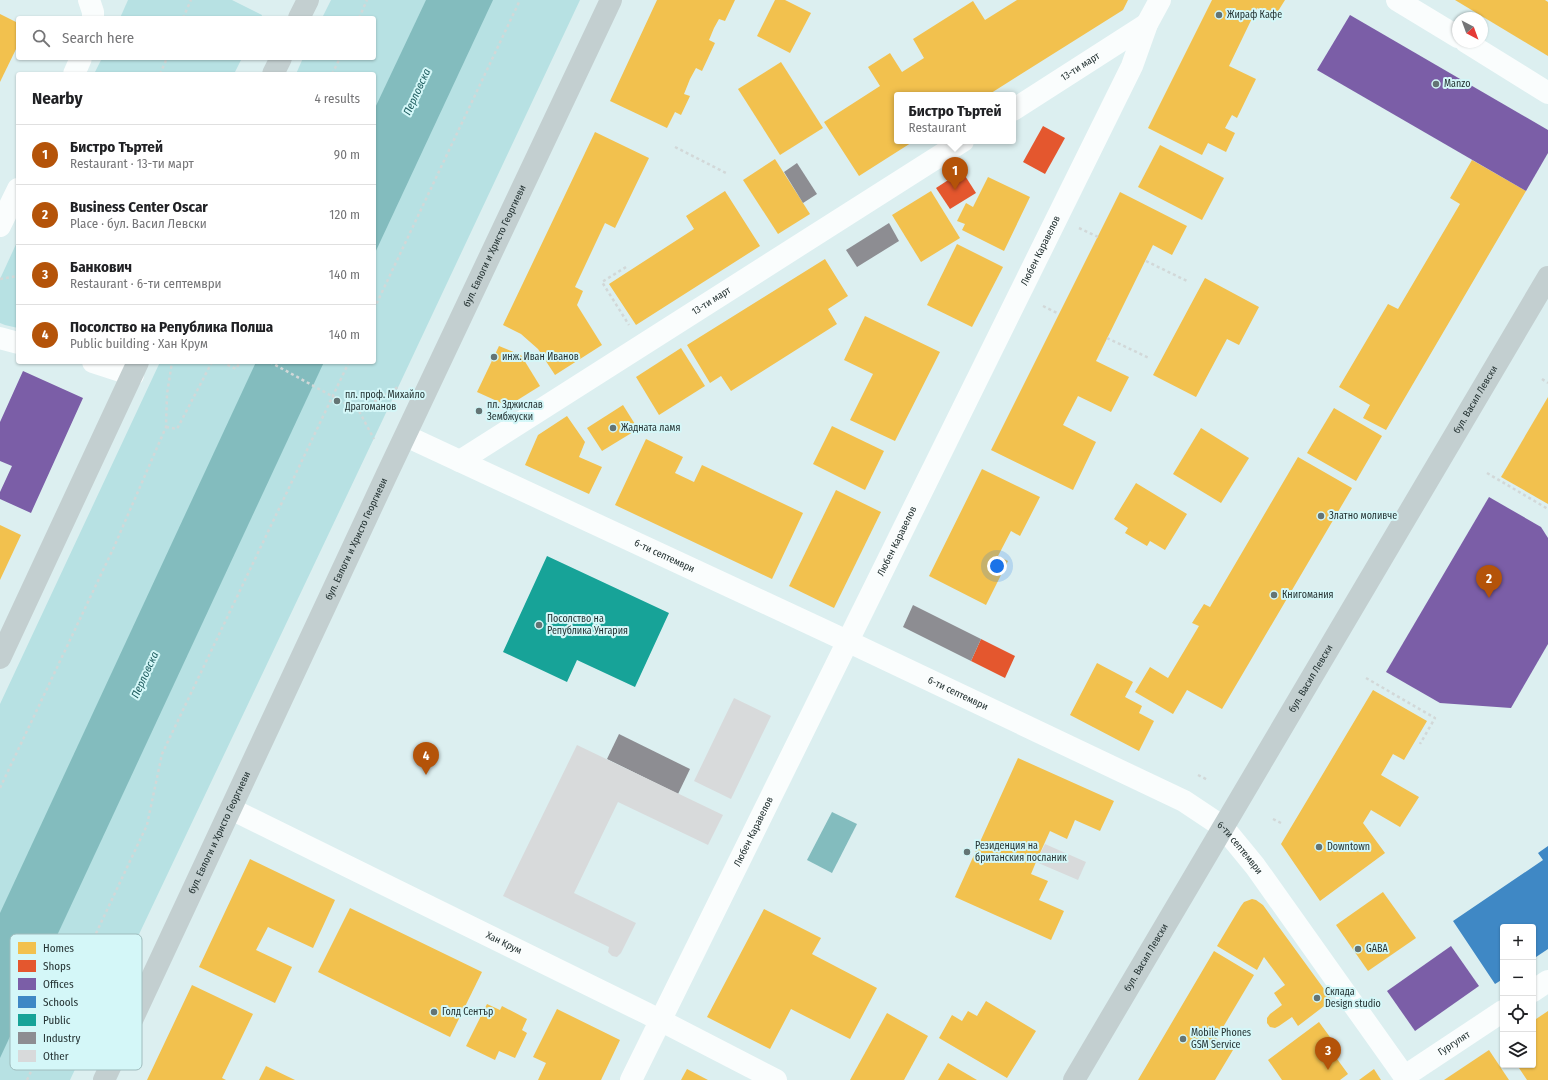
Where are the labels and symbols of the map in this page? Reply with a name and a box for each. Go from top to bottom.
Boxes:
place label: Жираф Кафе [1227,9,1282,21]
marker: Жираф Кафе [1214,10,1224,20]
north arrow [1452,12,1488,48]
street label: 13-ти март [1059,49,1103,84]
water label: Перловска [401,66,434,117]
place label: Manzo [1444,78,1470,90]
marker: Manzo [1431,79,1441,89]
pin: 1 [942,157,968,190]
street label: бул. Евлоги и Христо Георгиеви [461,183,529,309]
street label: Любен Каравелов [1018,214,1063,288]
street label: 13-ти март [690,284,734,318]
place label: инж. Иван Иванов [502,351,579,363]
marker: инж. Иван Иванов [489,352,499,362]
street label: бул. Васил Левски [1451,364,1500,436]
place label: пл. проф. Михайло Драгоманов [344,389,425,413]
marker: пл. проф. Михайло Драгоманов [332,396,342,406]
place label: пл. Зджислав Зембжуски [487,399,543,423]
marker: пл. Зджислав Зембжуски [474,406,484,416]
place label: Жадната ламя [621,422,680,434]
marker: Жадната ламя [608,423,618,433]
street label: бул. Евлоги и Христо Георгиеви [323,476,390,602]
street label: Любен Каравелов [875,504,920,578]
place label: Златно моливче [1329,510,1397,522]
marker: Златно моливче [1316,511,1326,521]
street label: 6-ти септември [632,537,697,575]
your location [987,556,1007,576]
pin: 2 [1476,565,1502,598]
place label: Книгомания [1282,589,1334,601]
marker: Книгомания [1269,590,1279,600]
place label: Посолство на Република Унгария [547,613,628,637]
marker: Посолство на Република Унгария [534,620,544,630]
street label: бул. Васил Левски [1286,643,1336,715]
water label: Перловска [129,649,162,700]
street label: 6-ти септември [926,674,990,713]
pin: 4 [413,742,439,775]
street label: бул. Евлоги и Христо Георгиеви [186,770,253,896]
street label: Любен Каравелов [731,795,776,869]
street label: 6-ти септември [1215,819,1265,877]
place label: Резиденция на британския посланик [975,840,1067,864]
place label: Downtown [1327,841,1370,853]
marker: Downtown [1314,842,1324,852]
marker: Резиденция на британския посланик [962,847,972,857]
street label: бул. Васил Левски [1121,922,1171,994]
street label: Хан Крум [484,929,524,957]
legend [10,934,142,1070]
text: Homes [43,942,74,955]
place label: GABA [1366,943,1388,955]
marker: GABA [1353,944,1363,954]
text: Shops [43,960,71,973]
text: Offices [43,978,74,991]
place label: Склада Design studio [1325,986,1381,1010]
marker: Склада Design studio [1312,993,1322,1003]
text: Schools [43,996,78,1009]
place label: Голд Сентър [442,1006,493,1018]
marker: Голд Сентър [429,1007,439,1017]
text: Public [43,1014,71,1027]
place label: Mobile Phones GSM Service [1191,1027,1251,1051]
street label: Гургулят [1436,1028,1473,1058]
text: Industry [43,1032,80,1045]
marker: Mobile Phones GSM Service [1178,1034,1188,1044]
pin: 3 [1315,1037,1341,1070]
text: Other [43,1050,69,1063]

